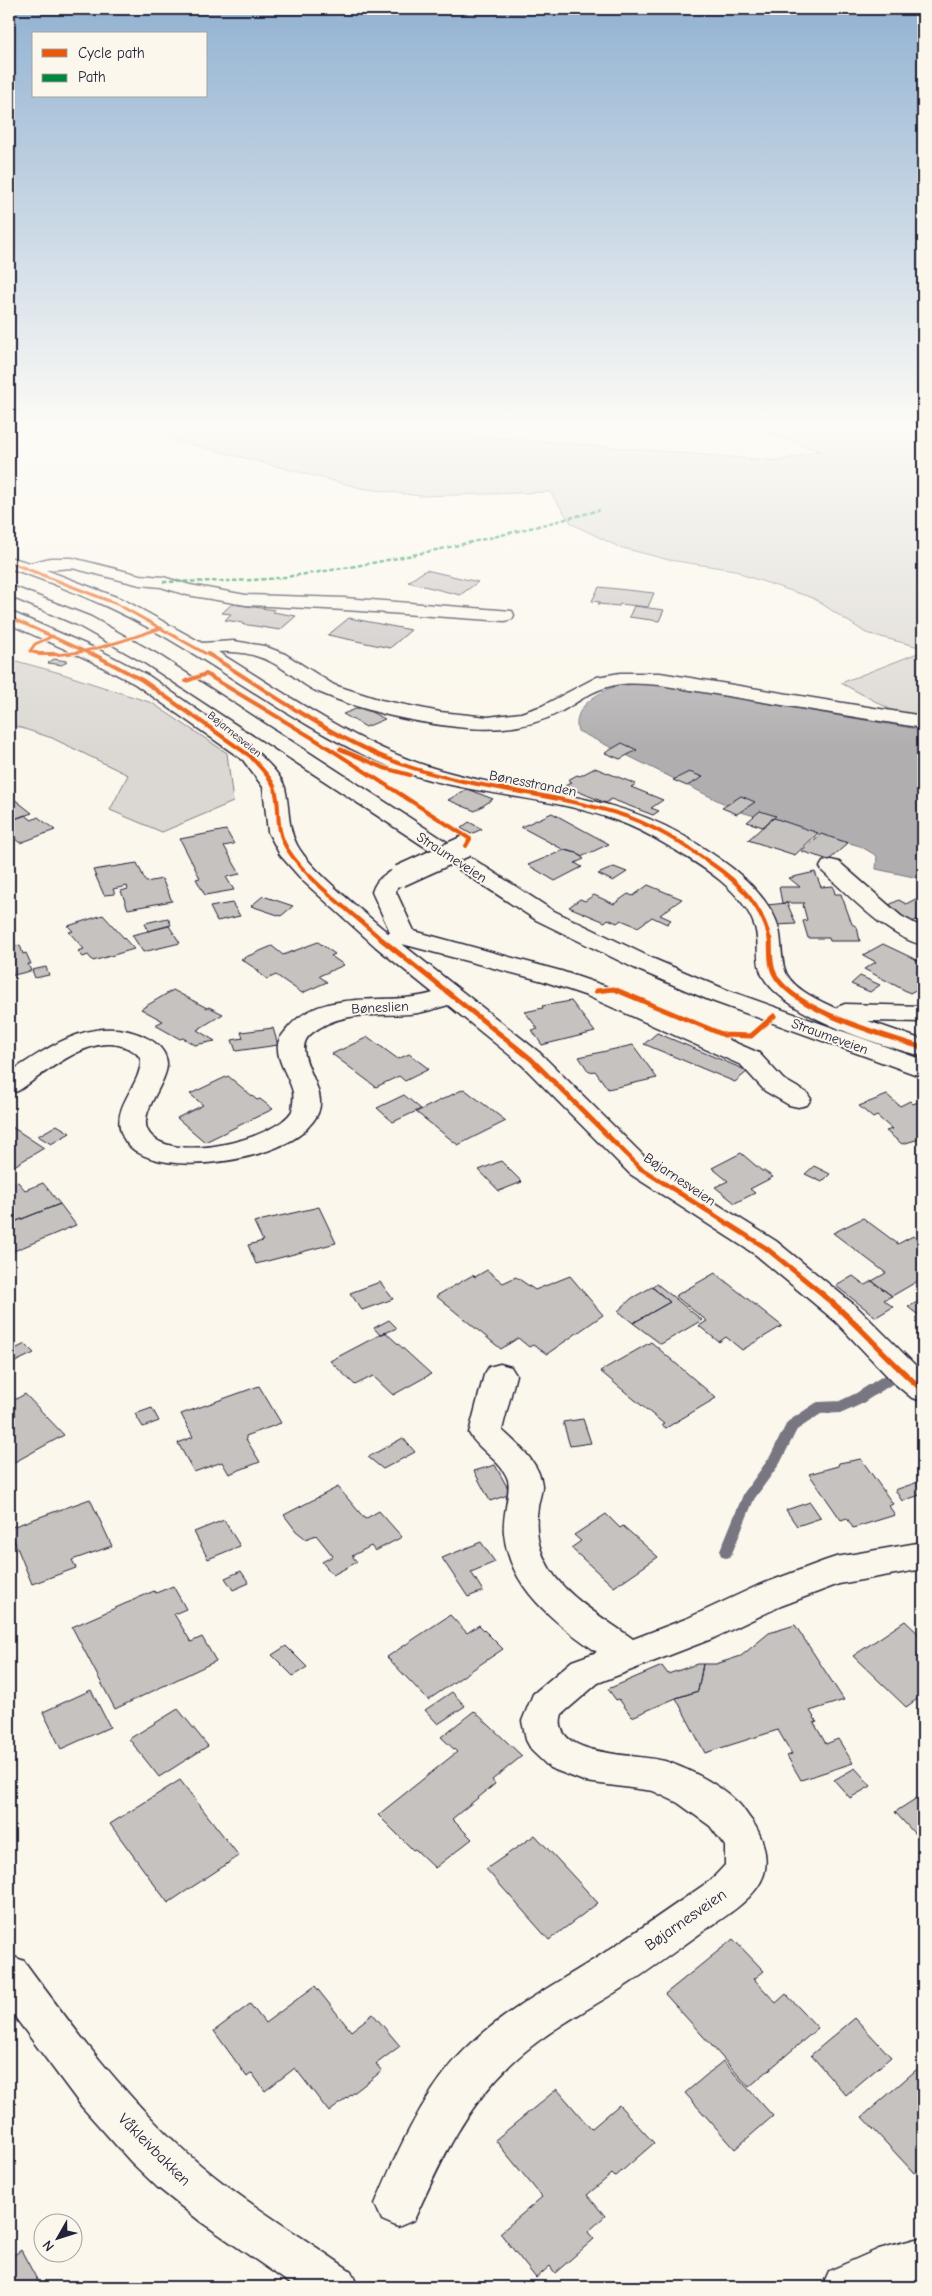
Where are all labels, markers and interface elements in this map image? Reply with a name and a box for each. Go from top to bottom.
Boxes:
legend [32,32,208,98]
text: Cycle path [78,44,145,62]
text: Path [78,68,106,86]
street label: Bøjarnesveien [205,709,264,760]
street label: Bønesstranden [488,767,578,800]
street label: Straumeveien [413,828,490,886]
street label: Bøneslien [351,998,409,1017]
street label: Straumeveien [789,1015,871,1058]
street label: Bøjarnesveien [640,1149,719,1210]
street label: Bøjarnesveien [641,1885,730,1954]
street label: Våkleivbakken [114,2110,194,2190]
north arrow [32,2214,82,2264]
text: N [39,2237,58,2255]

